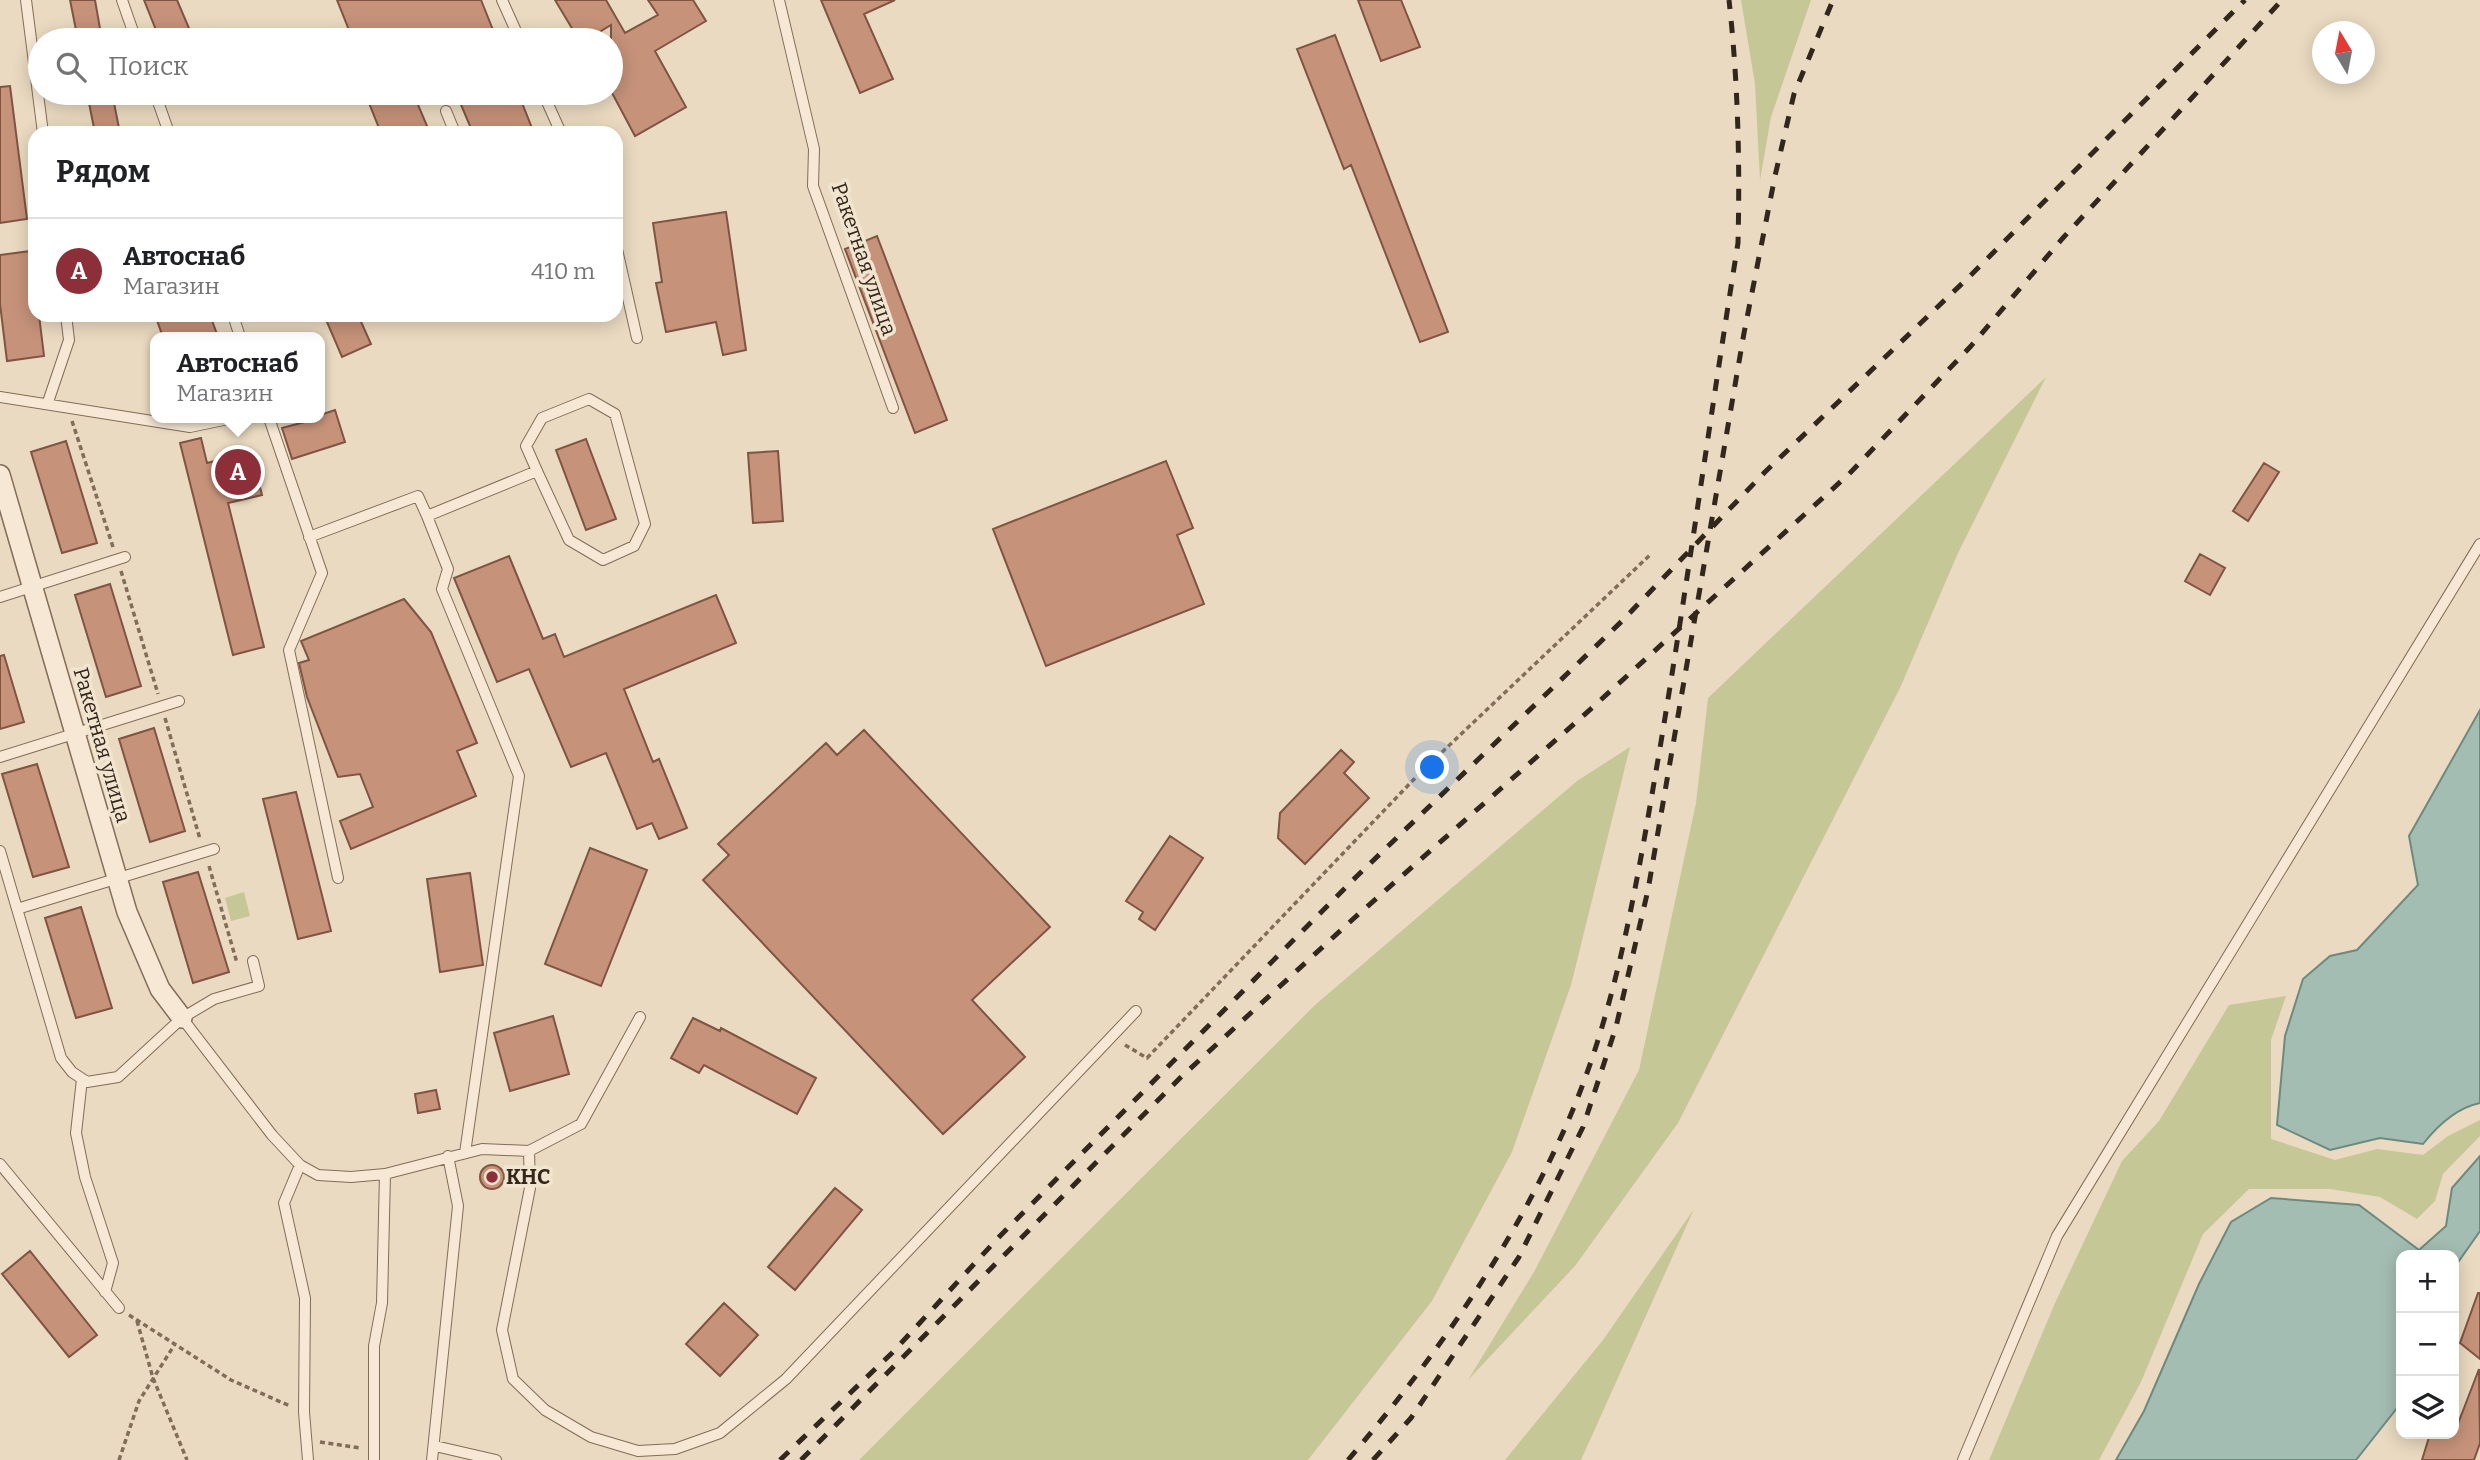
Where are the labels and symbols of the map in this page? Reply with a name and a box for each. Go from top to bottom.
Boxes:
north arrow [2312,21,2375,84]
street label: Ракетная улица [826,179,903,339]
pin: A [215,446,261,498]
street label: Ракетная улица [67,664,137,826]
your location [1415,750,1449,784]
place label: КНС [506,1164,550,1190]
marker: КНС [484,1169,500,1185]

